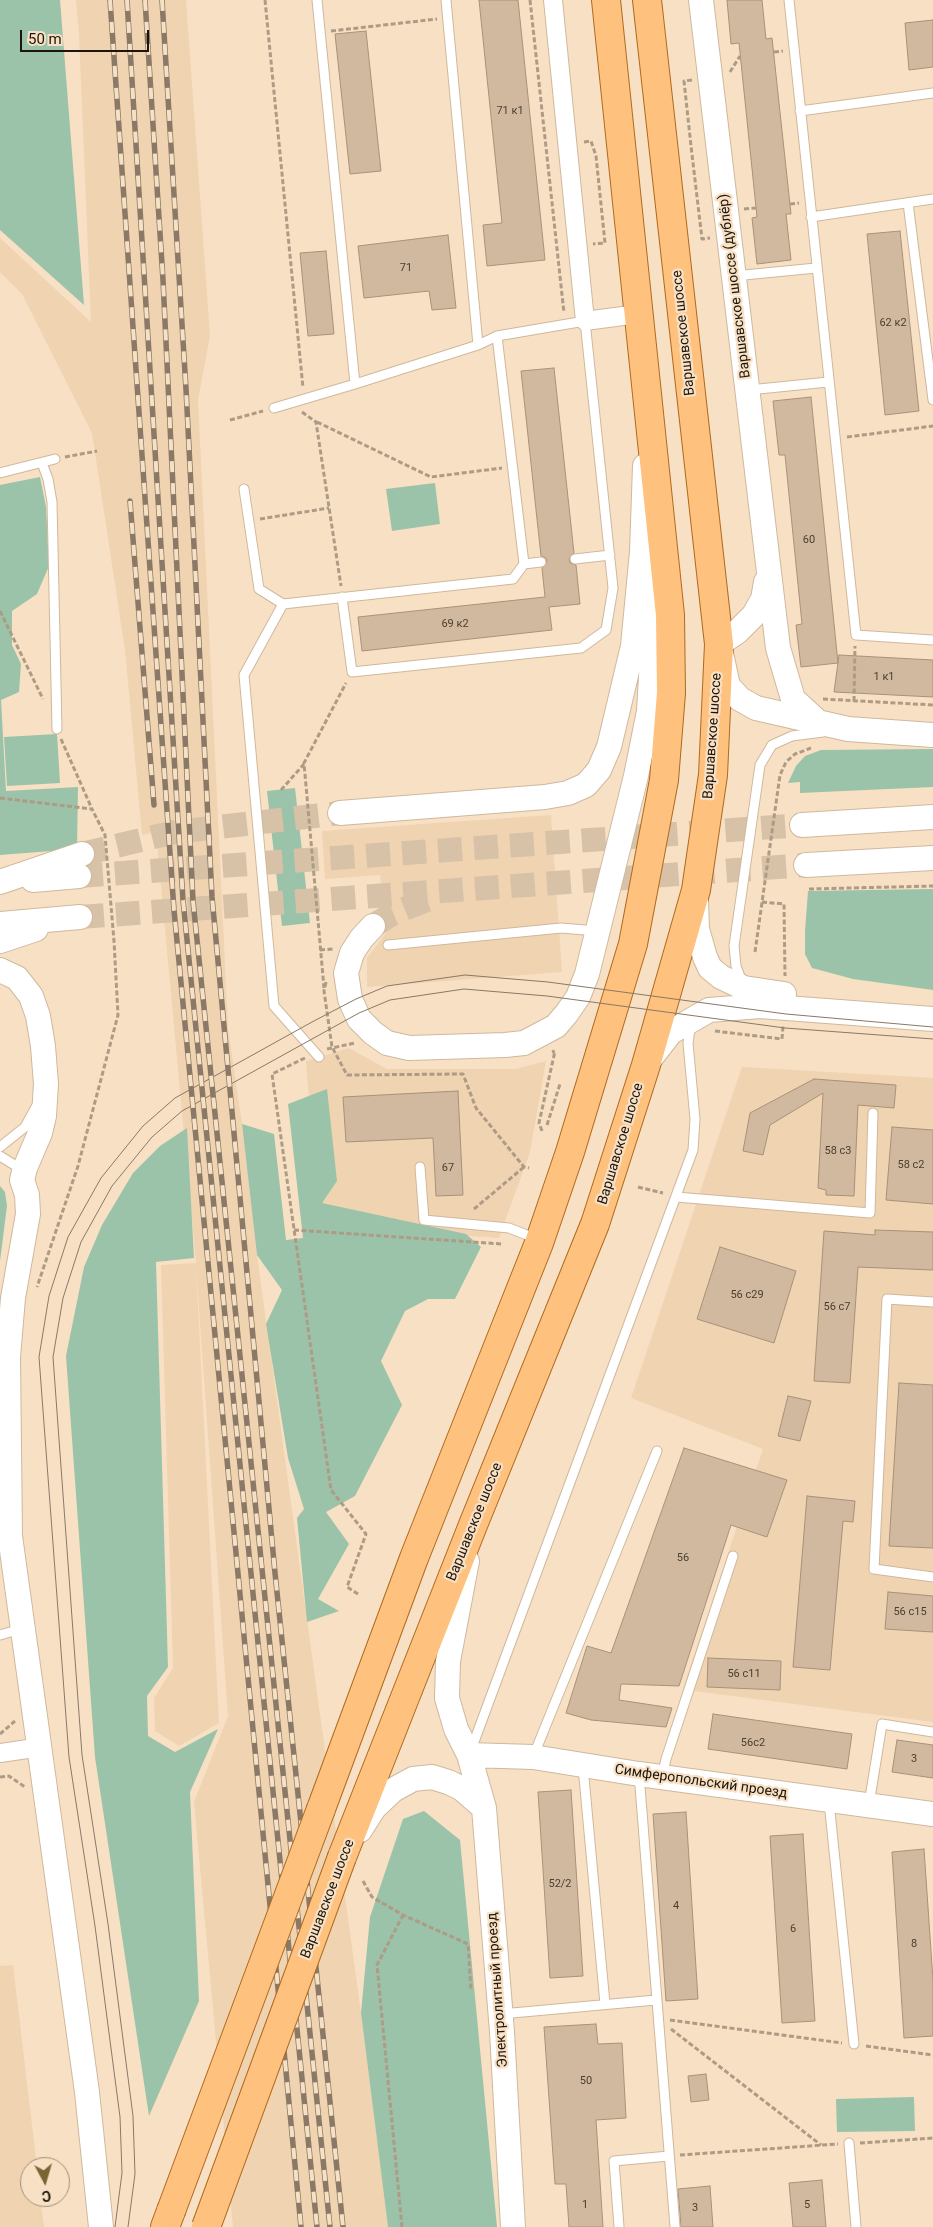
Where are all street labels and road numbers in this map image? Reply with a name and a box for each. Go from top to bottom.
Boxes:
street label: Варшавское шоссе (дублёр) [715,193,755,379]
street label: Варшавское шоссе [669,269,699,397]
street label: Варшавское шоссе [700,672,726,800]
street label: Варшавское шоссе [595,1081,647,1207]
street label: Варшавское шоссе [444,1460,506,1584]
street label: Симферопольский проезд [614,1762,788,1802]
street label: Варшавское шоссе [298,1837,358,1961]
street label: Электролитный проезд [484,1912,512,2068]

